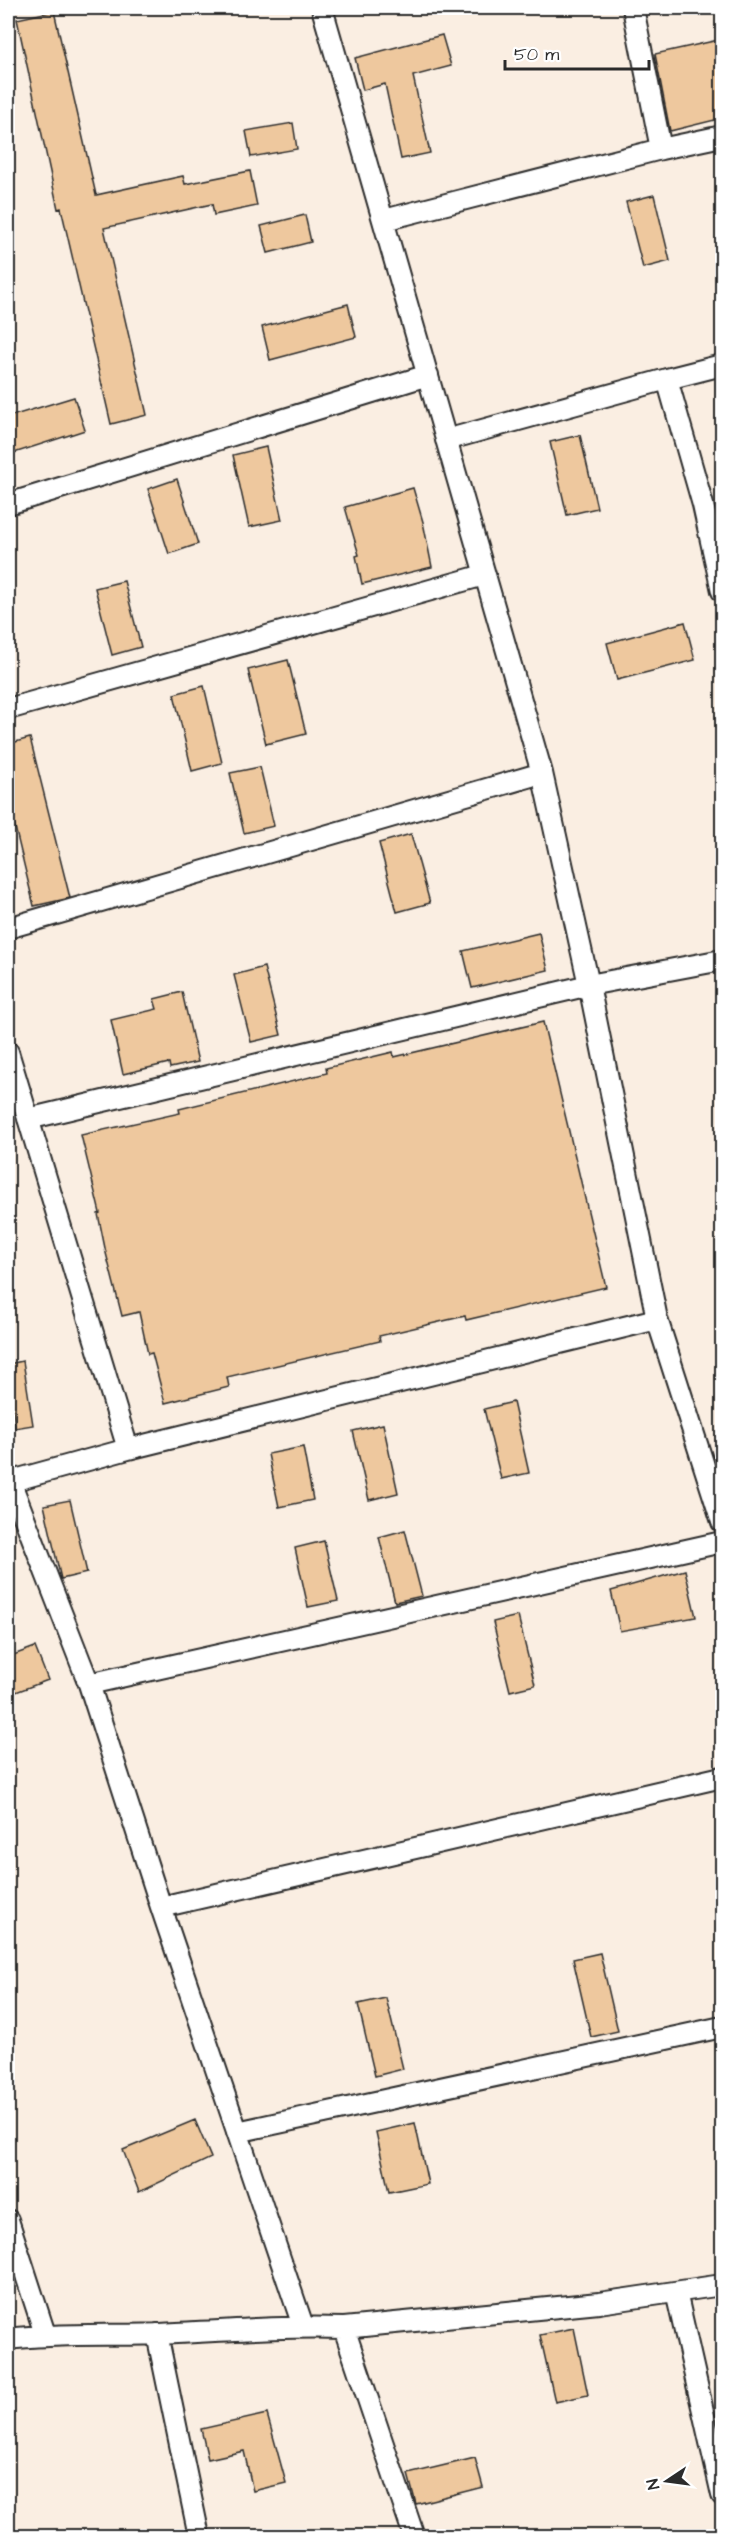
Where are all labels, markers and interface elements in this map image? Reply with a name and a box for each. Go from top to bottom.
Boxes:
scale bar [505,33,649,71]
text: 50 m [514,42,559,67]
north arrow [637,2451,697,2511]
text: N [642,2477,665,2492]

